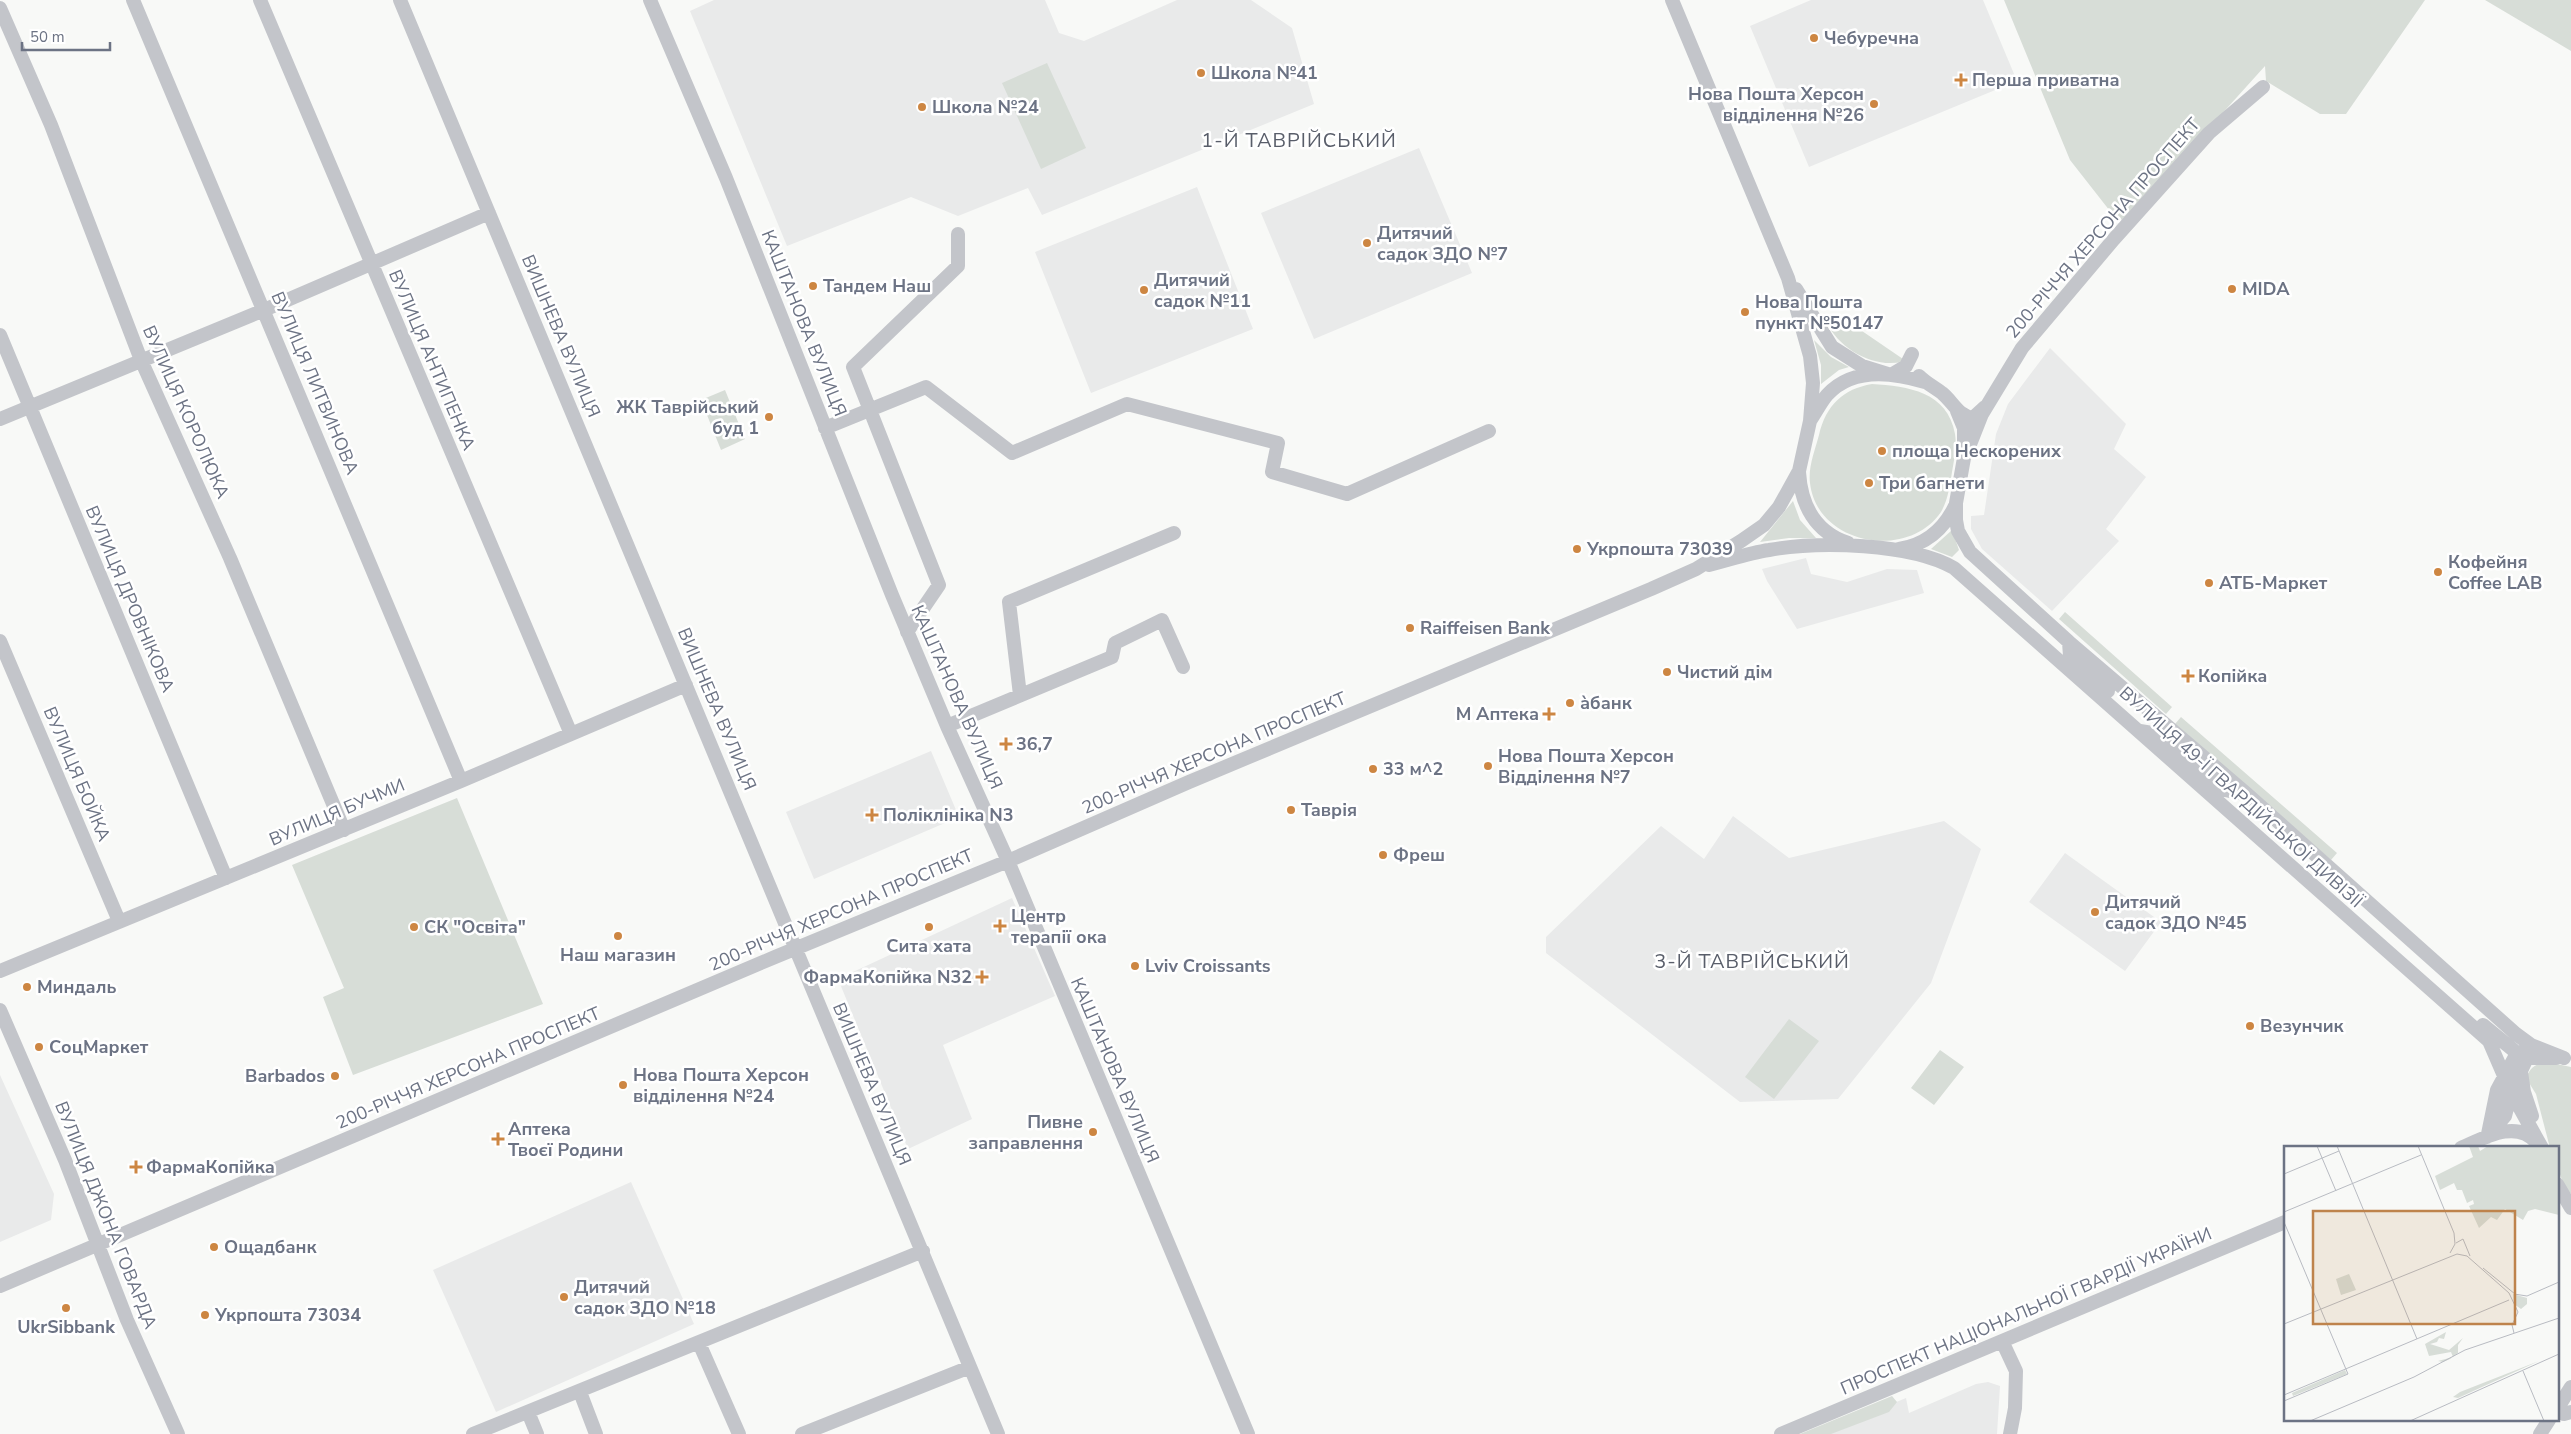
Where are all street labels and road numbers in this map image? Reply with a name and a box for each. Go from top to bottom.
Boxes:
street label: 200-РІЧЧЯ ХЕРСОНА ПРОСПЕКТ [2001,113,2206,343]
street label: КАШТАНОВА ВУЛИЦЯ [756,226,852,420]
street label: ВИШНЕВА ВУЛИЦЯ [516,251,606,421]
street label: ВУЛИЦЯ АНТИПЕНКА [383,266,481,454]
street label: ВУЛИЦЯ ЛИТВИНОВА [266,288,364,478]
street label: ВУЛИЦЯ КОРОЛЮКА [137,322,235,502]
street label: ВУЛИЦЯ ДРОВНІКОВА [80,502,180,696]
street label: КАШТАНОВА ВУЛИЦЯ [906,601,1008,793]
street label: ВИШНЕВА ВУЛИЦЯ [672,624,762,794]
street label: ВУЛИЦЯ 49-Ї ГВАРДІЙСЬКОЇ ДИВІЗІЇ [2114,681,2368,913]
street label: 200-РІЧЧЯ ХЕРСОНА ПРОСПЕКТ [1078,686,1350,820]
street label: ВУЛИЦЯ БОЙКА [38,703,116,845]
street label: ВУЛИЦЯ БУЧМИ [266,773,408,851]
street label: 200-РІЧЧЯ ХЕРСОНА ПРОСПЕКТ [705,843,977,977]
street label: КАШТАНОВА ВУЛИЦЯ [1065,974,1165,1166]
street label: ВИШНЕВА ВУЛИЦЯ [827,999,917,1169]
street label: 200-РІЧЧЯ ХЕРСОНА ПРОСПЕКТ [332,1001,604,1135]
street label: ВУЛИЦЯ ДЖОНА ГОВАРДА [49,1098,163,1332]
street label: ПРОСПЕКТ НАЦІОНАЛЬНОЇ ГВАРДІЇ УКРАЇНИ [1837,1222,2215,1400]

